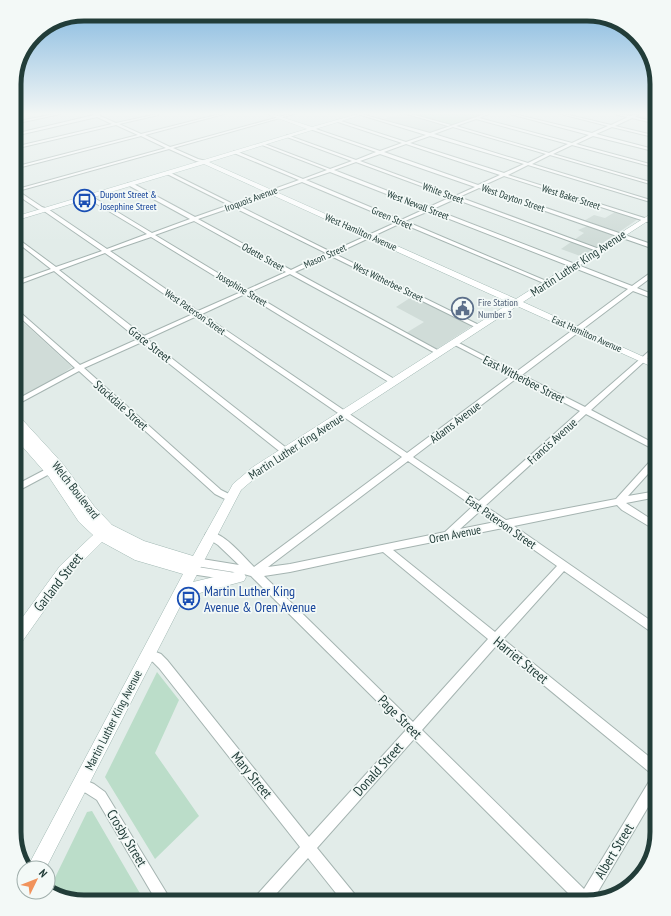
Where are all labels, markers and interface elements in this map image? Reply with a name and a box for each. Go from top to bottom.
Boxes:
street label: White Street [421,180,466,207]
street label: West Dayton Street [480,181,547,215]
street label: West Baker Street [540,181,602,213]
street label: Iroquois Avenue [223,183,279,215]
bus stop icon: Dupont Street & Josephine Street [72,187,98,213]
street label: West Newall Street [385,187,451,223]
place label: Dupont Street & Josephine Street [99,188,157,213]
street label: Green Street [370,204,415,232]
street label: West Hamilton Avenue [323,210,399,254]
street label: Martin Luther King Avenue [528,227,629,299]
street label: Odette Street [240,240,287,274]
street label: Mason Street [302,241,349,271]
street label: West Witherbee Street [351,259,426,305]
street label: Josephine Street [214,268,270,309]
street label: West Paterson Street [162,286,228,338]
public building icon: Fire Station Number 3 [449,295,475,321]
place label: Fire Station Number 3 [478,296,518,321]
street label: East Hamilton Avenue [550,313,624,355]
street label: Grace Street [126,323,175,366]
street label: East Witherbee Street [481,352,568,406]
street label: Stockdale Street [91,377,152,434]
street label: Adams Avenue [426,398,484,446]
street label: Martin Luther King Avenue [246,410,347,482]
street label: Francis Avenue [524,415,580,467]
street label: Welch Boulevard [49,458,103,522]
street label: East Paterson Street [463,492,540,552]
street label: Oren Avenue [428,522,482,546]
street label: Garland Street [30,549,87,615]
place label: Martin Luther King Avenue & Oren Avenue [204,582,316,616]
bus stop icon: Martin Luther King Avenue & Oren Avenue [176,586,202,612]
street label: Harriet Street [490,632,552,688]
street label: Martin Luther King Avenue [81,667,145,773]
street label: Page Street [374,691,426,743]
street label: Donald Street [349,738,407,800]
street label: Mary Street [228,748,276,802]
street label: Crosby Street [103,806,151,870]
street label: Albert Street [590,820,638,882]
north arrow [16,860,56,900]
text: N [36,866,50,880]

